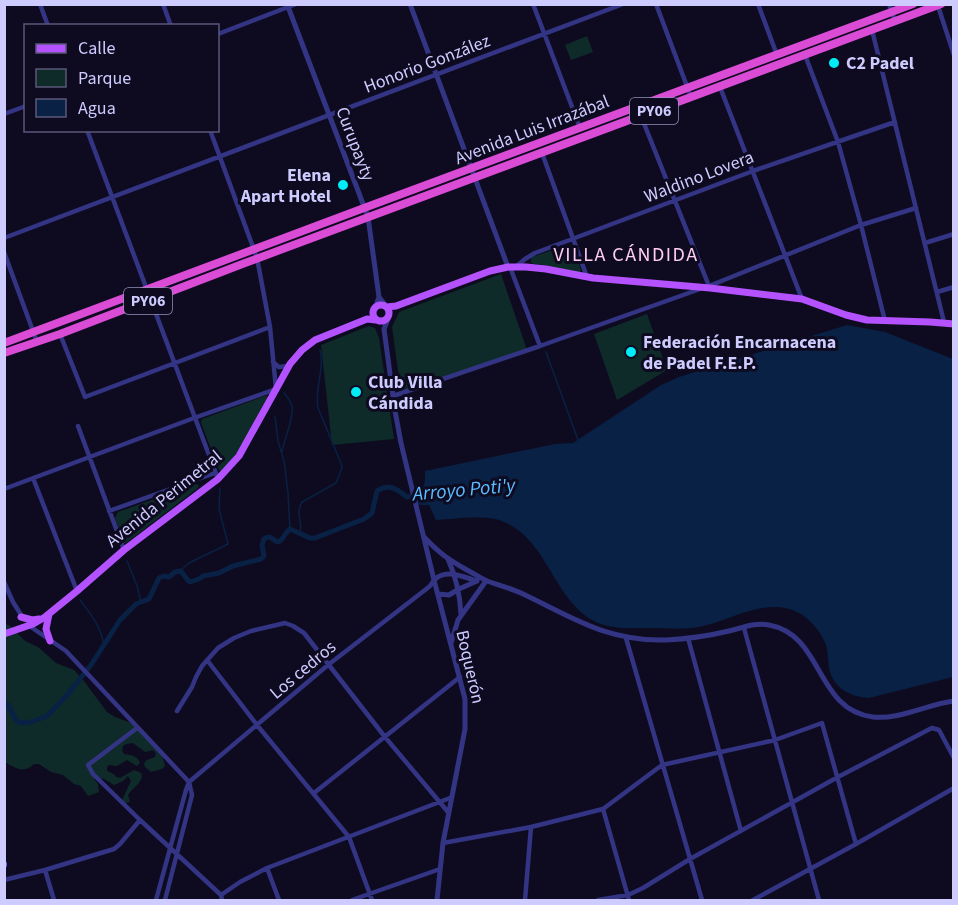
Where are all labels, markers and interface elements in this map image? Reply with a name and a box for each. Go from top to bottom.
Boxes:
legend [24,24,219,132]
street label: Honorio González [360,28,494,100]
text: Calle [78,36,116,61]
place label: C2 Padel [846,51,914,76]
marker: C2 Padel [827,56,841,70]
text: Parque [78,66,131,91]
street label: Avenida Luis Irrazábal [451,89,613,171]
text: Agua [78,96,116,121]
road number: PY06 [630,98,678,124]
street label: Curupayty [329,103,381,185]
street label: Waldino Lovera [641,145,757,209]
place label: Elena Apart Hotel [240,163,331,209]
marker: Elena Apart Hotel [336,178,350,192]
district label: VILLA CÁNDIDA [553,241,699,269]
road number: PY06 [124,288,172,314]
place label: Federación Encarnacena de Padel F.E.P. [643,330,836,376]
marker: Federación Encarnacena de Padel F.E.P. [624,345,638,359]
place label: Club Villa Cándida [368,370,443,416]
marker: Club Villa Cándida [349,385,363,399]
street label: Avenida Perimetral [101,444,227,554]
water label: Arroyo Poti'y [410,471,517,509]
street label: Boquerón [449,628,491,706]
street label: Los cedros [265,635,341,705]

